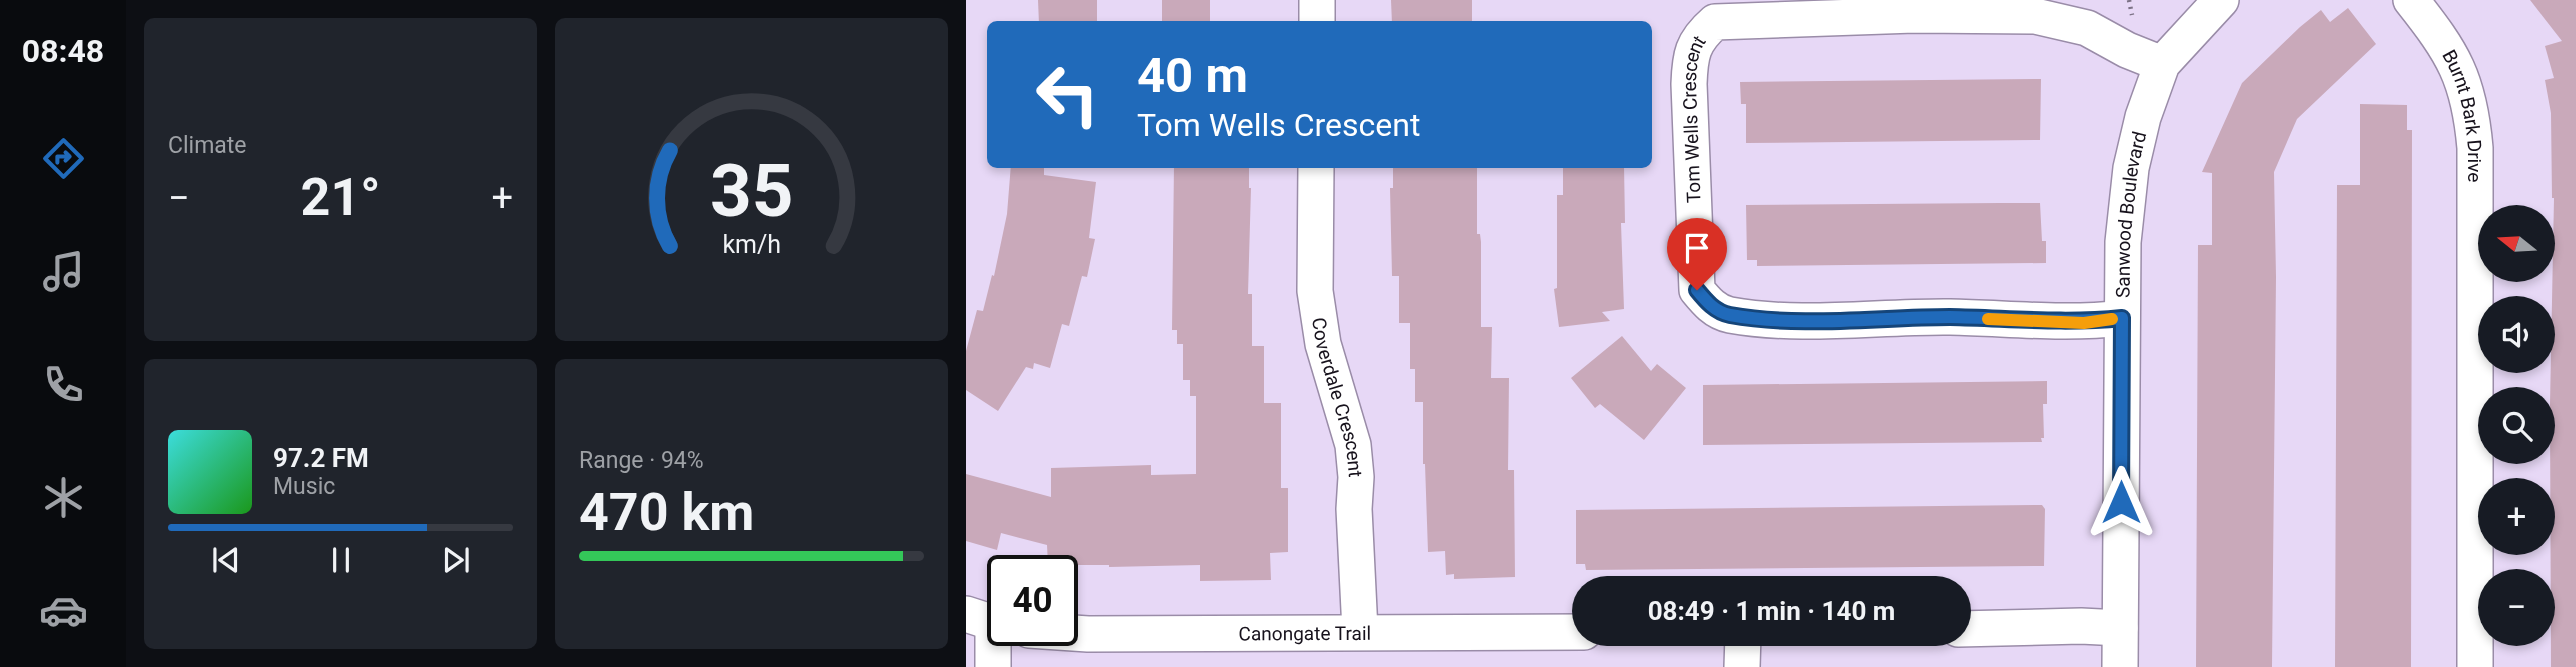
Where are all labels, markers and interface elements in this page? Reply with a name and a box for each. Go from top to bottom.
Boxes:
street label: Tom Wells Crescent [1678,31,1711,204]
text: 08:48 [22,32,104,70]
street label: Burnt Bark Drive [2437,46,2486,182]
text: 40 m [1137,47,1248,104]
icon: left [1022,49,1113,140]
text: Tom Wells Crescent [1137,106,1420,144]
street label: Sanwood Boulevard [2112,129,2151,298]
text: Climate [168,132,247,159]
icon: directions [39,134,88,183]
text: 35 [710,148,793,234]
text: 21° [301,167,381,228]
text: − [168,176,190,220]
text: + [491,176,513,220]
north arrow [2478,205,2555,282]
map controls [2478,205,2555,646]
pin [1667,218,1727,290]
text: km/h [722,229,781,258]
icon: arrive [1678,229,1716,267]
icon: music [39,247,88,296]
button: sound [2478,296,2555,373]
street label: Coverdale Crescent [1307,316,1367,478]
icon: phone [39,360,88,409]
button: search [2478,387,2555,464]
text: 97.2 FM [273,443,369,473]
text: Range · 94% [579,447,704,474]
position arrow [2084,465,2158,539]
icon: climate [39,473,88,522]
text: Music [273,473,335,500]
button: + [2478,478,2555,555]
text: 470 km [579,482,754,543]
icon: previous [207,541,245,579]
icon: pause [322,541,360,579]
icon: next [437,541,475,579]
speed limit sign: 40 [987,555,1078,646]
button: − [2478,569,2555,646]
icon: car [39,586,88,635]
text: 08:49 · 1 min · 140 m [1648,596,1895,626]
street label: Canongate Trail [1239,622,1371,645]

